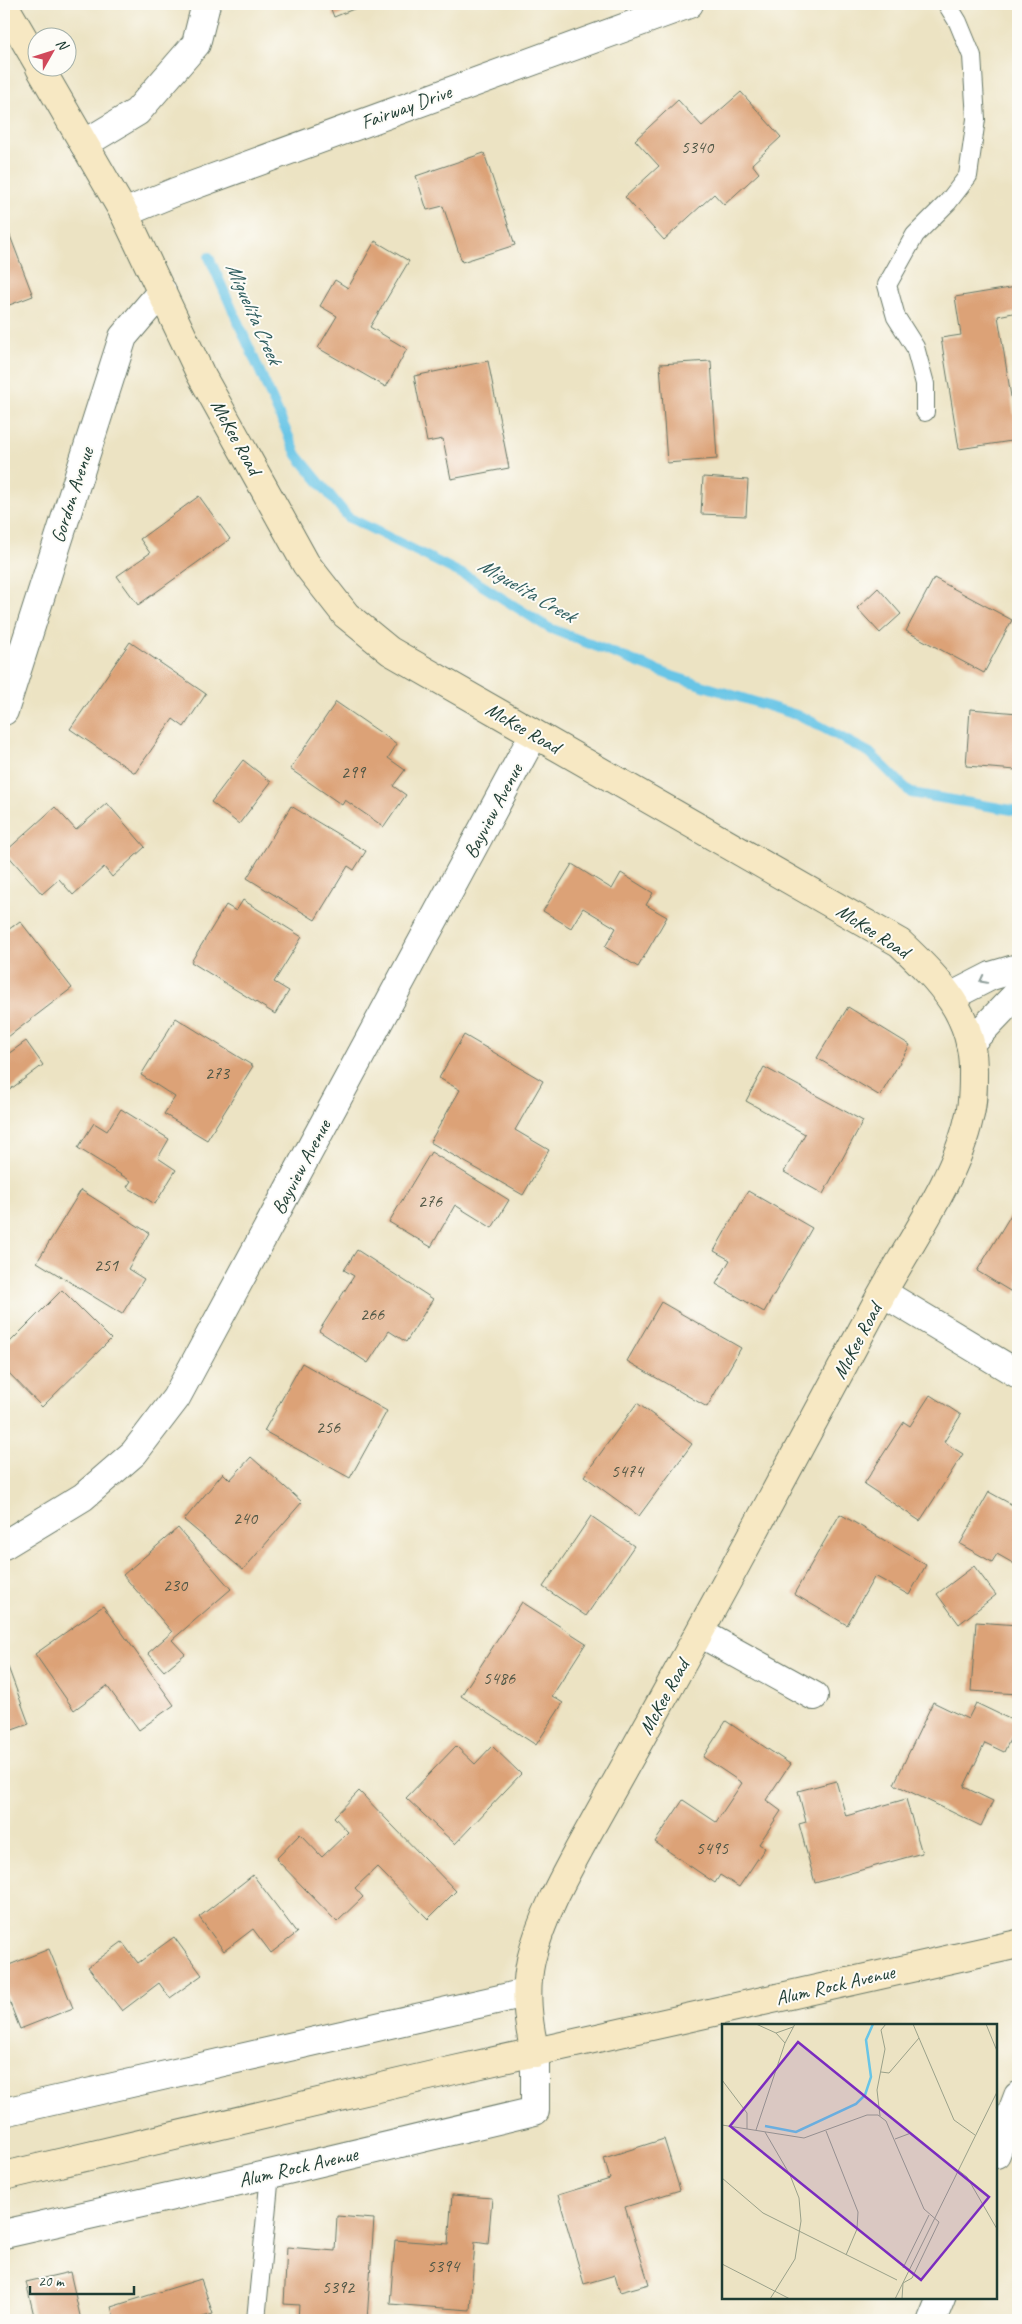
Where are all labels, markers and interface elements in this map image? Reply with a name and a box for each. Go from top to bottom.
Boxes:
north arrow [28,28,78,78]
text: N [52,35,73,55]
street label: Fairway Drive [357,79,456,135]
house number: 5340 [681,136,715,158]
water label: Miguelita Creek [220,258,289,371]
street label: McKee Road [205,395,268,482]
street label: Gordon Avenue [45,443,100,546]
water label: Miguelita Creek [474,552,583,630]
street label: McKee Road [481,697,567,761]
street label: Bayview Avenue [458,758,529,863]
house number: 299 [341,761,367,783]
street label: McKee Road [832,898,917,966]
one-way arrow [979,974,988,984]
house number: 273 [205,1062,231,1084]
street label: Bayview Avenue [266,1114,337,1219]
house number: 276 [418,1190,443,1212]
house number: 251 [94,1254,119,1276]
street label: McKee Road [827,1296,889,1383]
house number: 266 [360,1303,385,1325]
house number: 256 [316,1416,341,1438]
house number: 5474 [611,1460,645,1482]
house number: 240 [233,1507,259,1529]
house number: 230 [163,1574,189,1596]
street label: McKee Road [633,1652,696,1739]
house number: 5486 [483,1667,516,1689]
house number: 5495 [696,1837,729,1859]
street label: Alum Rock Avenue [773,1959,898,2011]
inset map [722,2024,997,2299]
street label: Alum Rock Avenue [236,2141,361,2193]
house number: 5394 [427,2255,461,2277]
scale bar [30,2264,134,2296]
text: 20 m [38,2272,65,2291]
house number: 5392 [322,2276,356,2298]

